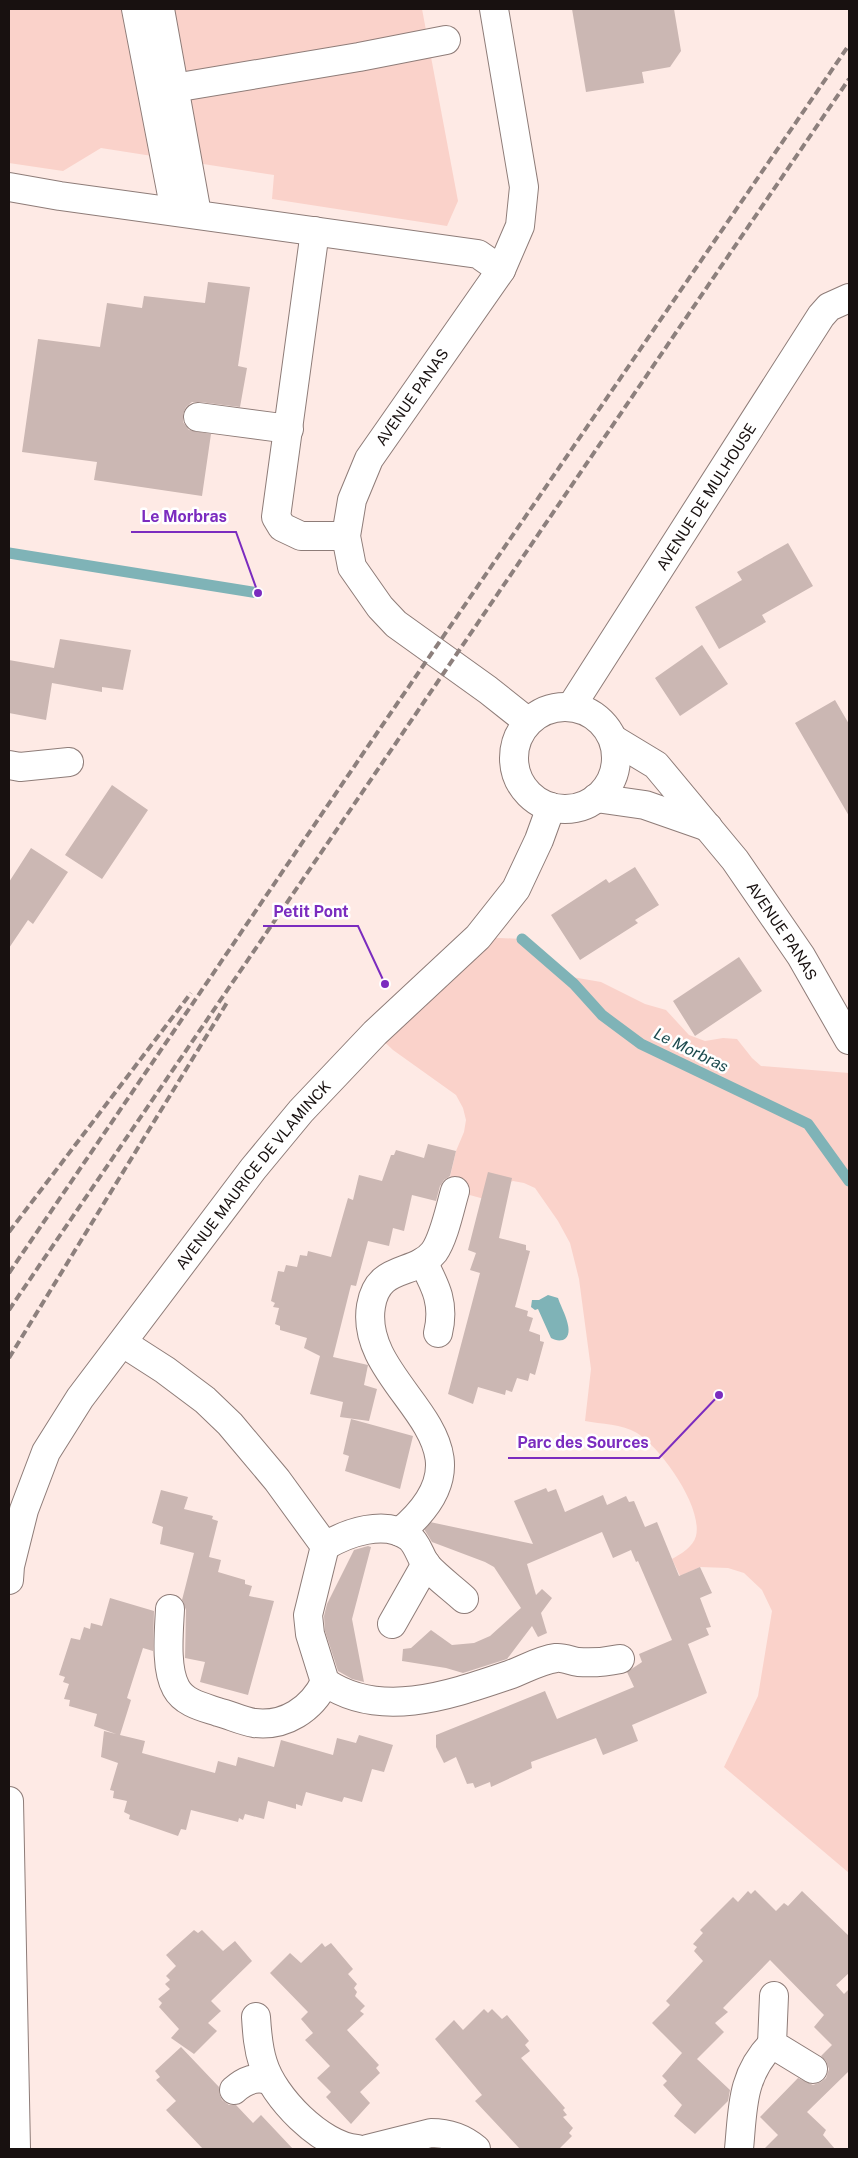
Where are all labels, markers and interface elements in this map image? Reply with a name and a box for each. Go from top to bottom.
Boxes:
street label: AVENUE PANAS [372,345,452,449]
street label: AVENUE DE MULHOUSE [652,420,759,573]
callout: Le Morbras [131,501,236,532]
text: Le Morbras [141,507,227,526]
street label: AVENUE PANAS [744,878,821,983]
callout: Petit Pont [263,895,358,926]
text: Petit Pont [273,902,349,921]
water label: Le Morbras [651,1024,732,1076]
street label: AVENUE MAURICE DE VLAMINCK [172,1077,334,1272]
callout: Parc des Sources [508,1427,659,1458]
text: Parc des Sources [517,1433,649,1452]

